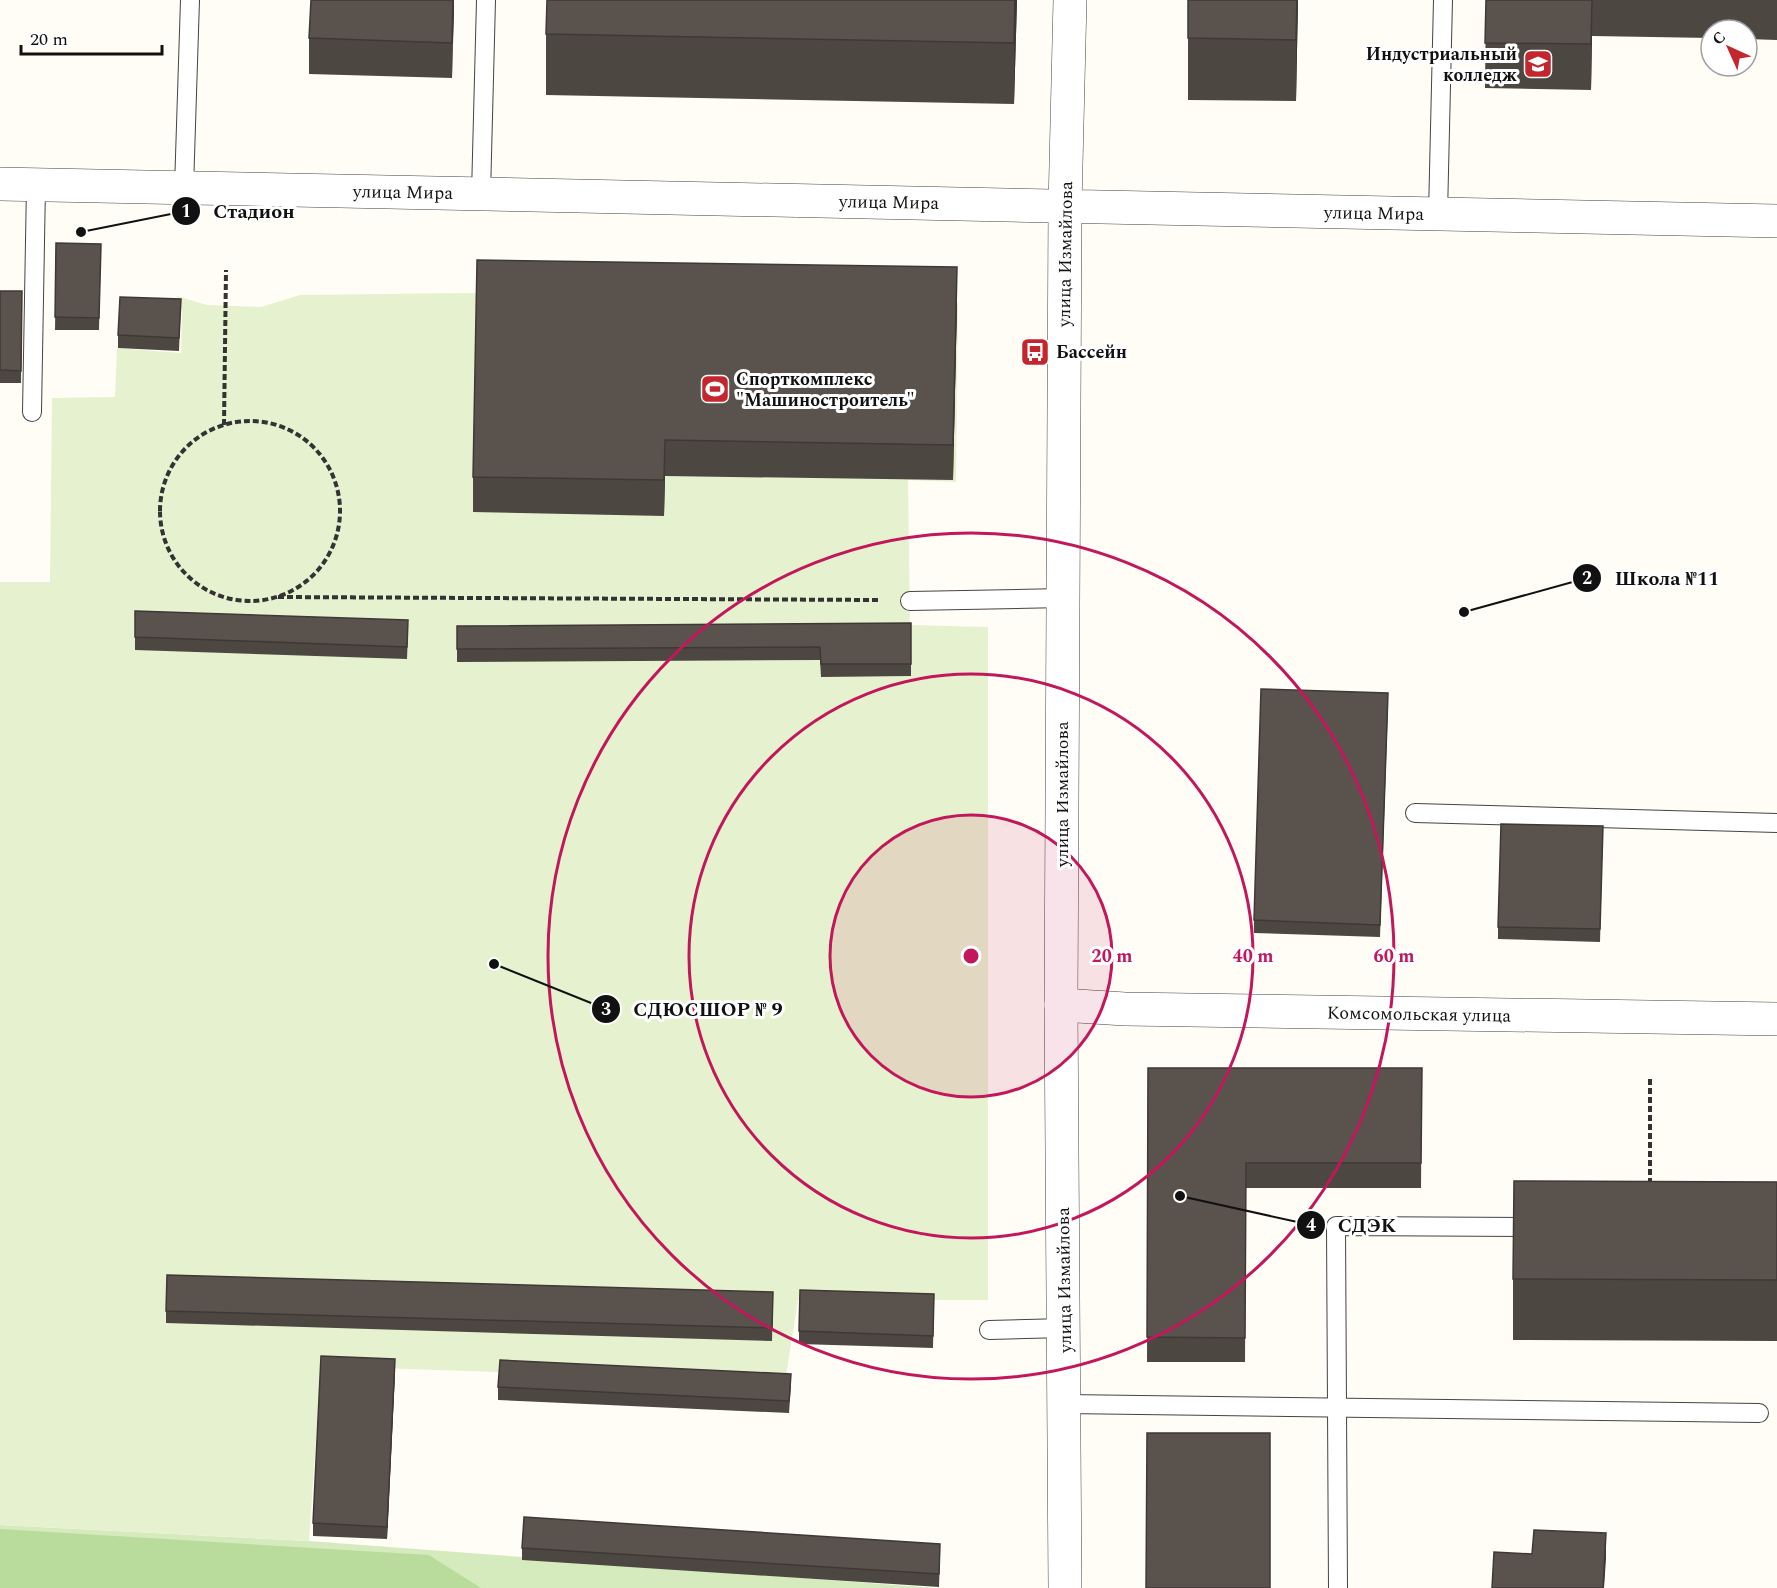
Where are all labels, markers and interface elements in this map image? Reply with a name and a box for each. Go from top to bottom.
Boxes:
scale bar [21,18,162,56]
north arrow [1699,18,1759,78]
text: 20 m [30,26,68,53]
text: С [1707,26,1732,51]
place label: Индустриальный колледж [1366,41,1518,89]
school or university icon: Индустриальный колледж [1522,48,1554,80]
street label: улица Мира [352,178,454,207]
street label: улица Измайлова [1051,181,1080,328]
street label: улица Мира [838,188,940,217]
callout: Стадион [171,192,307,230]
text: Стадион [213,197,295,227]
text: 1 [181,198,191,225]
street label: улица Мира [1323,199,1425,228]
bus stop icon: Бассейн [1019,336,1051,368]
place label: Бассейн [1056,339,1127,366]
place label: Спорткомплекс "Машиностроитель" [736,366,915,414]
sports icon: Спорткомплекс "Машиностроитель" [699,373,731,405]
callout: Школа №11 [1572,559,1731,597]
text: Школа №11 [1615,564,1719,594]
text: 2 [1582,565,1592,592]
street label: улица Измайлова [1049,721,1076,868]
text: 20 m [1092,943,1132,970]
text: 40 m [1233,943,1273,970]
text: 60 m [1374,943,1414,970]
centre of rings [961,946,981,966]
callout: СДЮСШОР № 9 [591,990,795,1028]
text: СДЮСШОР № 9 [633,995,783,1025]
text: 3 [601,996,611,1023]
street label: Комсомольская улица [1327,999,1512,1030]
callout: СДЭК [1296,1206,1409,1244]
street label: улица Измайлова [1050,1207,1079,1354]
text: СДЭК [1338,1211,1397,1241]
text: 4 [1306,1212,1316,1239]

